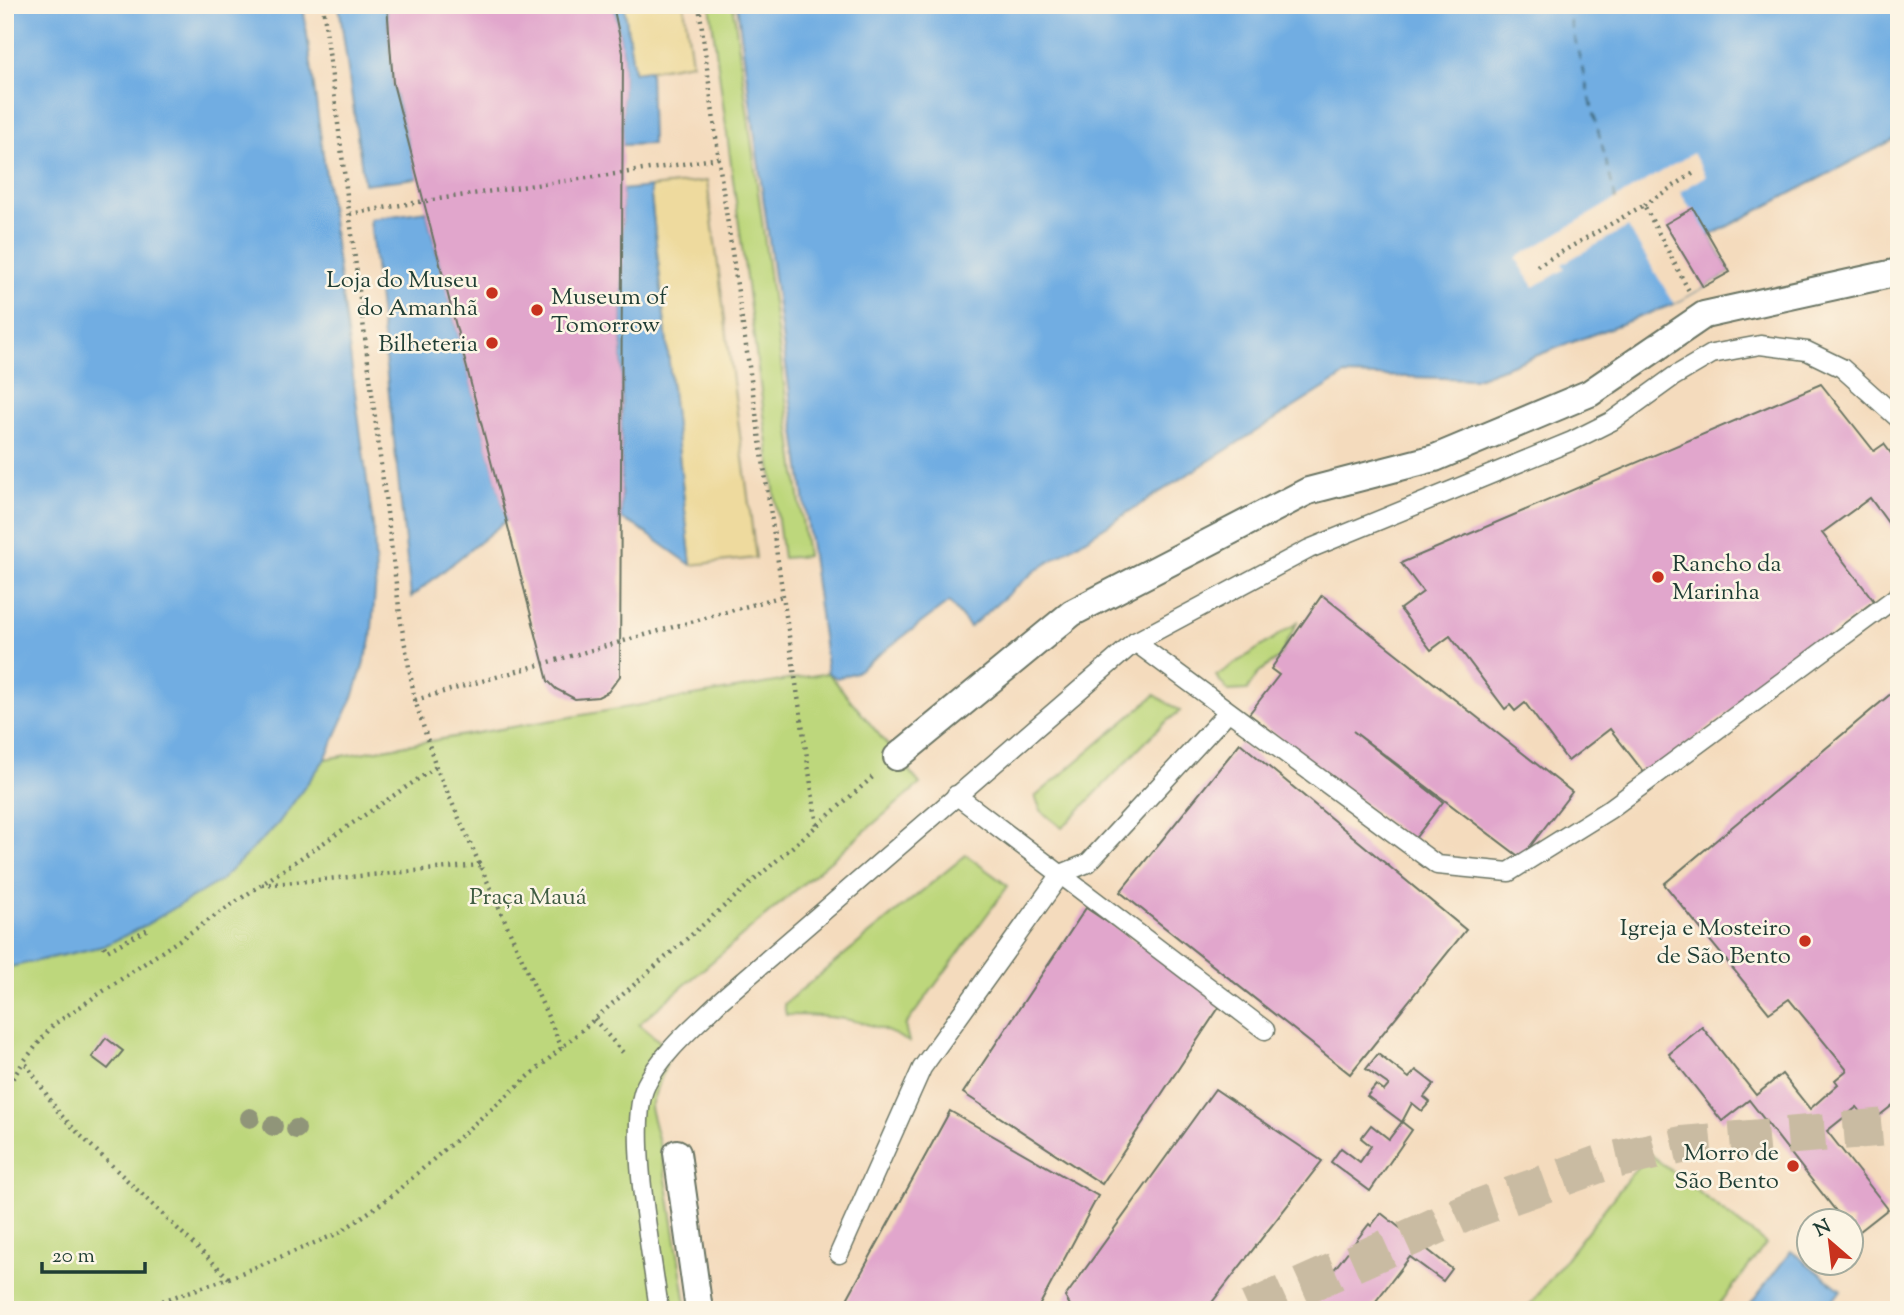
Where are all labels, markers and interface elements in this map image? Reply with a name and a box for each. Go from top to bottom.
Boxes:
place label: Loja do Museu do Amanhã [326,264,478,326]
place label: Museum of Tomorrow [551,281,669,343]
marker: Loja do Museu do Amanhã [484,285,500,301]
marker: Museum of Tomorrow [529,302,545,318]
place label: Bilheteria [378,328,478,362]
marker: Bilheteria [484,335,500,351]
place label: Rancho da Marinha [1672,548,1782,610]
marker: Rancho da Marinha [1650,569,1666,585]
park label: Praça Mauá [469,881,587,915]
place label: Igreja e Mosteiro de São Bento [1620,912,1791,974]
marker: Igreja e Mosteiro de São Bento [1797,933,1813,949]
place label: Morro de São Bento [1674,1137,1779,1199]
marker: Morro de São Bento [1785,1158,1801,1174]
north arrow [1796,1206,1866,1276]
text: N [1810,1214,1836,1245]
scale bar [42,1231,145,1275]
text: 20 m [52,1242,95,1272]

